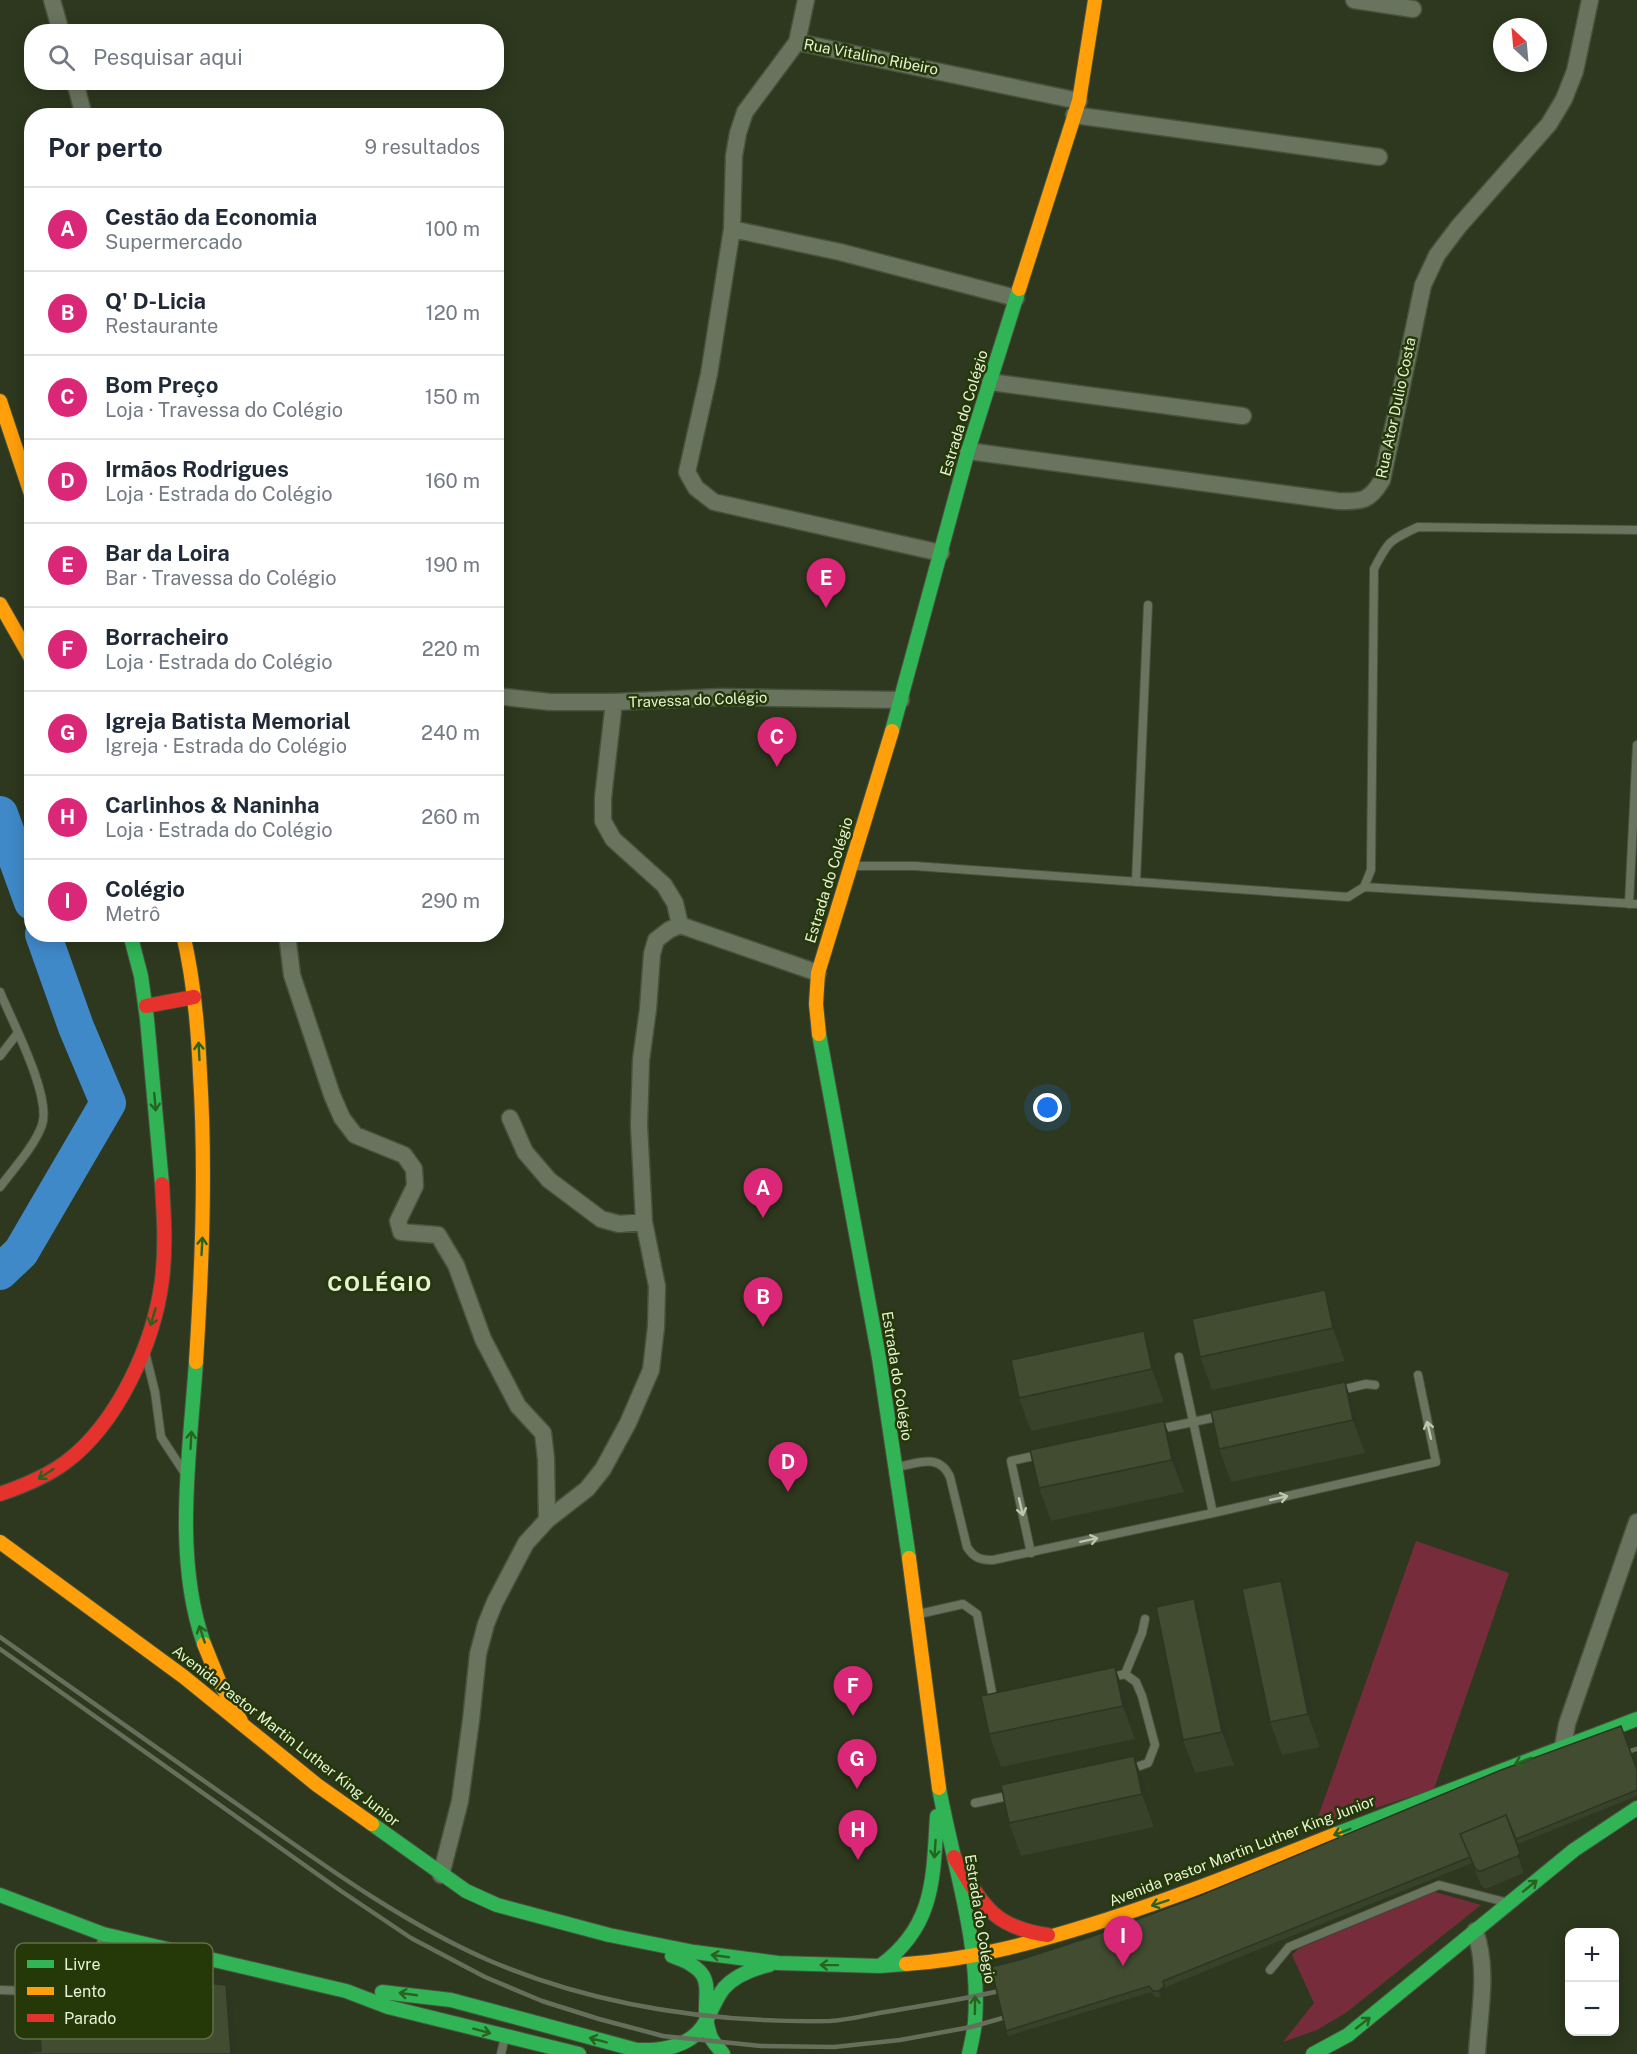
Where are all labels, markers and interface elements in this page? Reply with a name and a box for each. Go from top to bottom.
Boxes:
north arrow [1493,18,1547,72]
search box [24,24,504,90]
street label: Rua Vitalino Ribeiro [802,35,940,78]
icon: search [45,41,78,74]
text: Pesquisar aqui [93,44,243,70]
text: Por perto [48,132,163,163]
text: 9 resultados [365,135,480,159]
text: Cestão da Economia [105,204,317,230]
text: A [60,217,75,241]
text: 100 m [425,217,480,241]
text: Supermercado [105,230,243,254]
text: Q' D-Licia [105,288,206,314]
text: B [61,301,74,325]
text: 120 m [426,301,480,325]
text: Restaurante [105,314,218,338]
street label: Rua Ator Dulio Costa [1372,336,1419,480]
street label: Estrada do Colégio [936,348,991,478]
text: Bom Preço [105,372,218,398]
text: C [60,385,75,409]
text: 150 m [425,385,480,409]
text: Loja · Travessa do Colégio [105,398,343,422]
text: Irmãos Rodrigues [105,456,289,482]
text: D [60,469,75,493]
text: 160 m [425,469,480,493]
text: Loja · Estrada do Colégio [105,482,333,506]
text: Bar da Loira [105,540,230,566]
text: E [61,553,74,577]
text: 190 m [425,553,480,577]
pin: E [806,558,846,608]
text: Bar · Travessa do Colégio [105,566,336,590]
text: Borracheiro [105,624,229,650]
text: F [61,637,74,661]
text: 220 m [422,637,480,661]
text: Loja · Estrada do Colégio [105,650,333,674]
street label: Travessa do Colégio [628,689,768,710]
text: Igreja Batista Memorial [105,708,351,734]
pin: C [758,718,796,767]
text: G [60,721,75,745]
text: 240 m [421,721,480,745]
text: Igreja · Estrada do Colégio [105,734,347,758]
text: Carlinhos & Naninha [105,792,320,818]
text: H [60,805,75,829]
text: 260 m [421,805,480,829]
street label: Estrada do Colégio [801,815,856,945]
text: Loja · Estrada do Colégio [105,818,333,842]
text: Colégio [105,876,185,902]
text: I [64,889,71,913]
text: 290 m [421,889,480,913]
text: Metrô [105,902,160,926]
one-way arrow [193,1041,204,1061]
one-way arrow [150,1092,161,1112]
your location [1033,1093,1062,1122]
pin: A [744,1168,783,1218]
one-way arrow [197,1236,208,1256]
district label: COLÉGIO [327,1271,433,1296]
pin: B [744,1278,783,1327]
one-way arrow [147,1307,158,1326]
street label: Estrada do Colégio [879,1310,916,1442]
one-way arrow [1422,1420,1434,1439]
one-way arrow [186,1431,197,1451]
pin: D [768,1442,808,1492]
one-way arrow [39,1468,55,1480]
one-way arrow [1269,1492,1288,1503]
one-way arrow [1015,1497,1027,1516]
one-way arrow [1079,1534,1098,1546]
one-way arrow [195,1625,206,1644]
street label: Avenida Pastor Martin Luther King Junior [169,1642,403,1830]
pin: F [834,1666,872,1716]
pin: G [838,1740,876,1789]
one-way arrow [1514,1756,1533,1767]
street label: Avenida Pastor Martin Luther King Junior [1106,1792,1377,1909]
pin: H [838,1810,878,1860]
one-way arrow [1333,1827,1351,1838]
one-way arrow [929,1838,940,1858]
street label: Estrada do Colégio [962,1853,999,1985]
one-way arrow [1521,1880,1537,1893]
one-way arrow [1151,1898,1170,1909]
pin: I [1104,1916,1142,1966]
map controls [1565,1928,1619,2036]
button: + [1565,1928,1619,1982]
legend [15,1943,213,2039]
one-way arrow [711,1950,731,1961]
text: Livre [64,1955,100,1974]
one-way arrow [820,1959,840,1970]
text: Lento [64,1982,106,2001]
button: − [1565,1982,1619,2036]
one-way arrow [399,1989,419,2000]
one-way arrow [969,1996,980,2016]
text: Parado [64,2009,116,2028]
one-way arrow [1355,2017,1371,2030]
one-way arrow [473,2026,492,2037]
one-way arrow [589,2033,608,2045]

